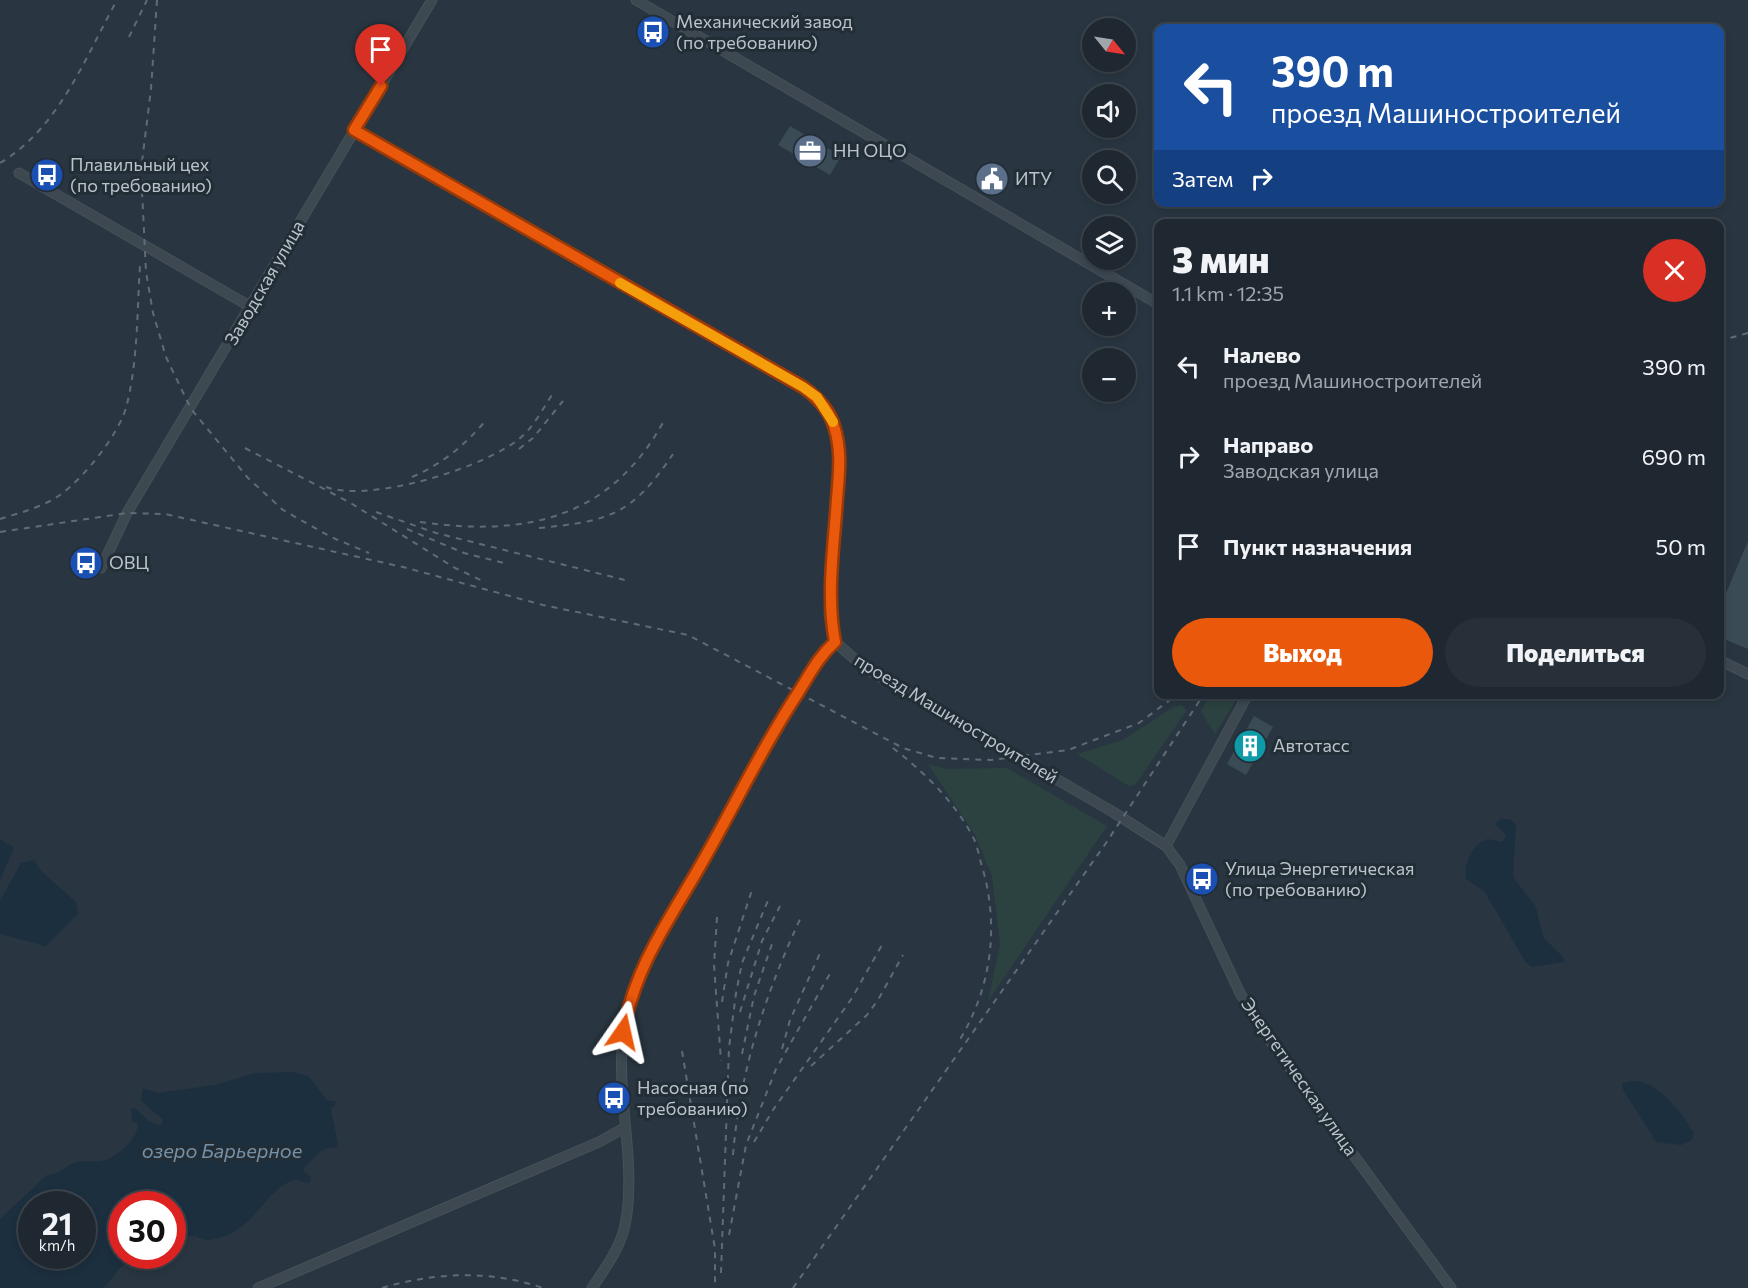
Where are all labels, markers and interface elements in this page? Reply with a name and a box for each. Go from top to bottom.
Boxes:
place label: Механический завод (по требованию) [676,10,853,53]
bus stop icon: Механический завод (по требованию) [635,14,671,50]
north arrow [1082,18,1136,72]
map controls [1082,18,1136,402]
pin [355,24,406,86]
icon: arrive [364,33,397,66]
text: 390 m [1271,44,1394,96]
icon: left [1172,48,1250,126]
button: sound [1082,84,1136,138]
text: проезд Машиностроителей [1271,96,1621,129]
office icon: НН ОЦО [792,133,828,169]
place label: НН ОЦО [833,139,907,161]
button: search [1082,150,1136,204]
place label: Плавильный цех (по требованию) [70,153,212,196]
bus stop icon: Плавильный цех (по требованию) [29,157,65,193]
public building icon: ИТУ [974,161,1010,197]
icon: right [1245,162,1278,195]
text: Затем [1172,165,1233,192]
place label: ИТУ [1015,167,1052,189]
street label: Заводская улица [220,216,309,349]
button: layers [1082,216,1136,270]
text: 3 мин [1172,236,1270,280]
button: close [1643,239,1706,302]
text: 1.1 km · 12:35 [1172,281,1284,305]
button: + [1082,282,1136,336]
text: Налево [1223,341,1301,368]
button: − [1082,348,1136,402]
icon: left [1172,350,1205,383]
text: 390 m [1642,353,1706,380]
text: проезд Машиностроителей [1223,368,1482,392]
text: Направо [1223,431,1313,458]
icon: right [1172,440,1205,473]
text: 690 m [1642,443,1706,470]
text: Заводская улица [1223,458,1379,482]
icon: arrive [1172,530,1205,563]
text: Пункт назначения [1223,533,1412,560]
text: 50 m [1656,533,1706,560]
bus stop icon: ОВЦ [68,545,104,581]
place label: ОВЦ [109,551,149,573]
button: Выход [1172,618,1433,687]
button: Поделиться [1445,618,1706,687]
street label: проезд Машиностроителей [851,649,1062,788]
building icon: Автотасс [1232,728,1268,764]
place label: Автотасс [1273,734,1350,756]
place label: Улица Энергетическая (по требованию) [1225,857,1414,900]
bus stop icon: Улица Энергетическая (по требованию) [1184,861,1220,897]
street label: Энергетическая улица [1237,993,1363,1160]
position arrow [591,1000,655,1064]
place label: Насосная (по требованию) [637,1076,749,1119]
bus stop icon: Насосная (по требованию) [596,1080,632,1116]
water label: озеро Барьерное [142,1138,303,1162]
speed limit sign: 30 [108,1191,186,1269]
text: 21 [42,1204,72,1241]
text: km/h [39,1236,75,1254]

